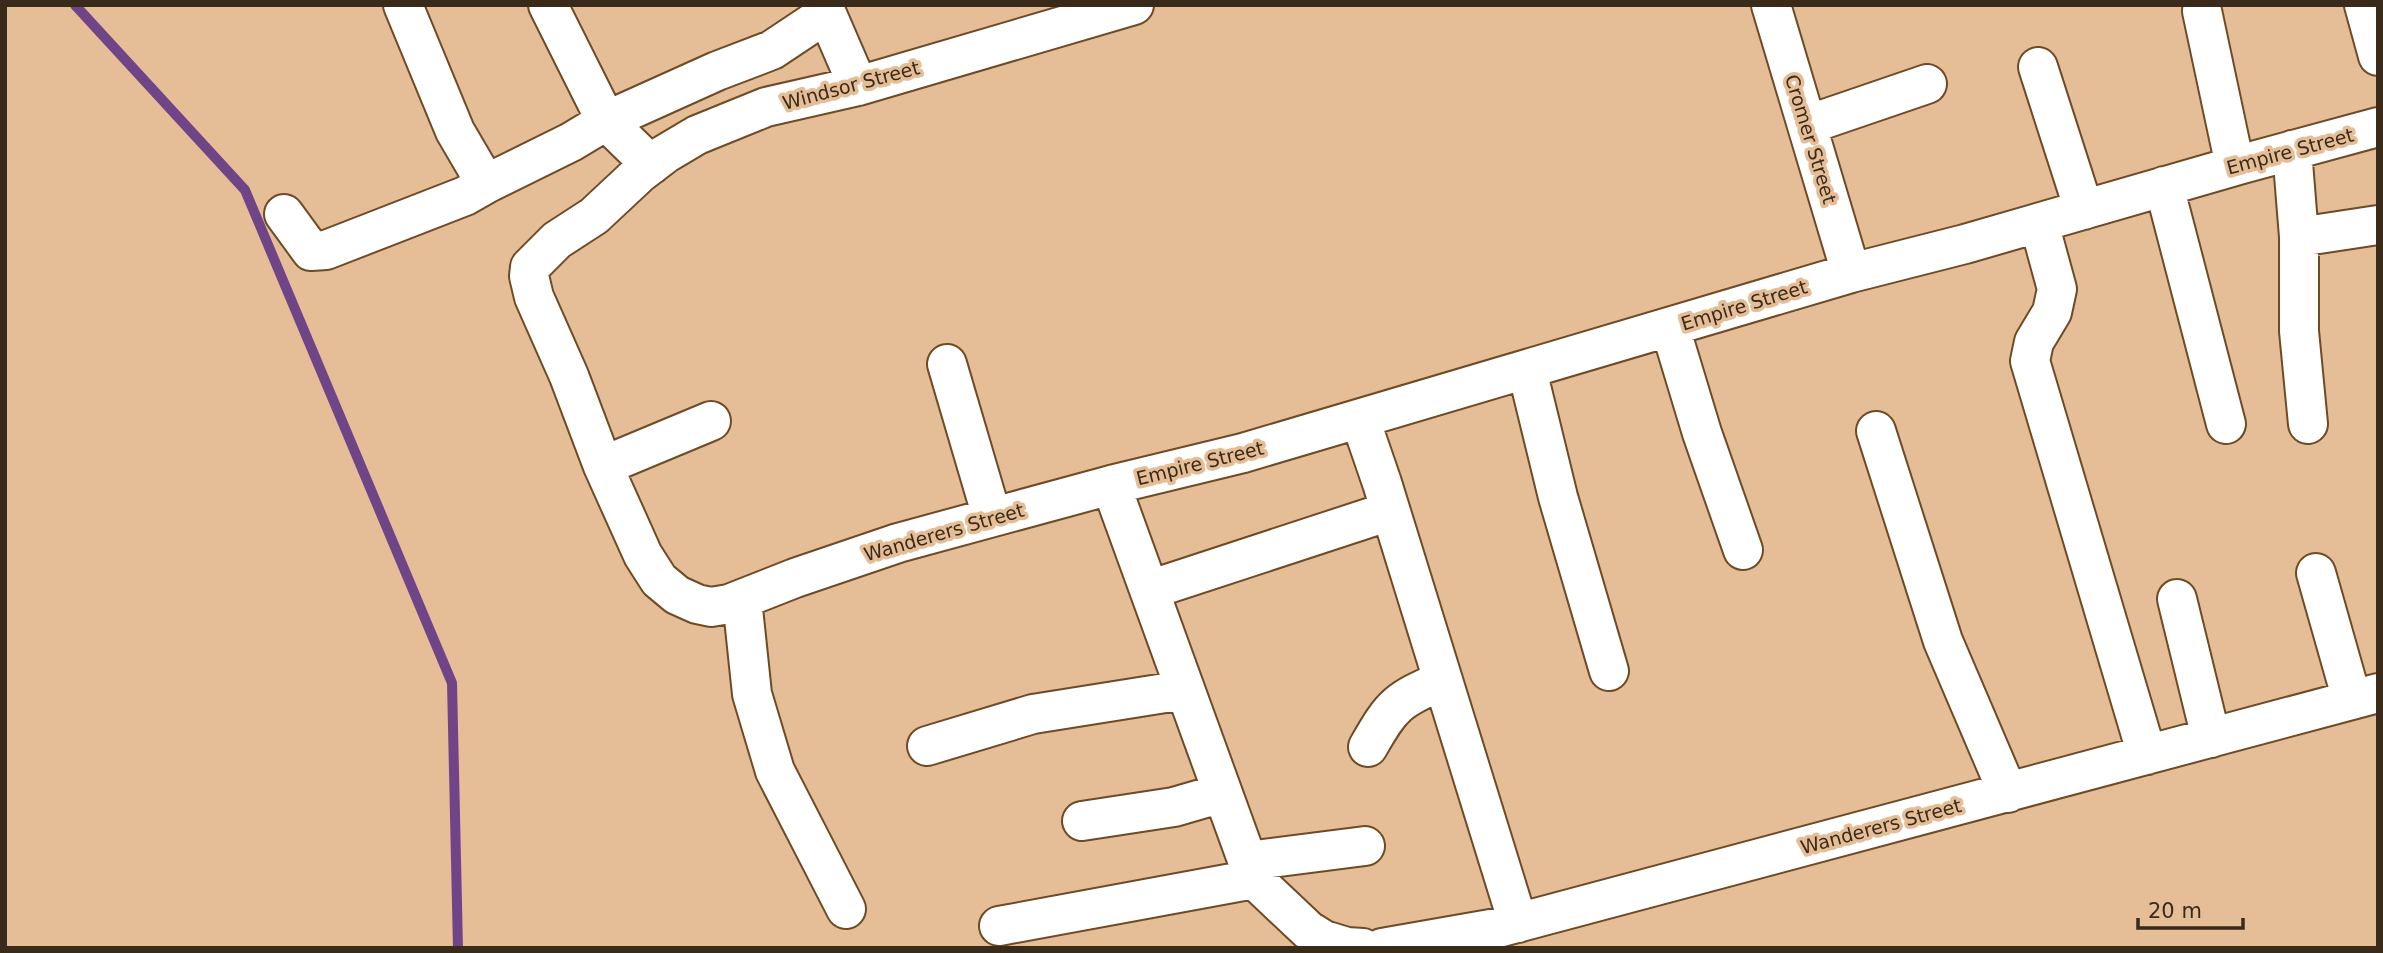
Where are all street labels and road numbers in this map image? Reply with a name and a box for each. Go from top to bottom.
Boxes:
street label: Windsor Street [780,56,922,114]
street label: Cromer Street [1781,72,1841,206]
street label: Empire Street [2224,123,2356,179]
street label: Empire Street [1678,275,1810,335]
street label: Empire Street [1134,437,1266,489]
street label: Wanderers Street [861,499,1027,565]
street label: Wanderers Street [1798,794,1964,858]

